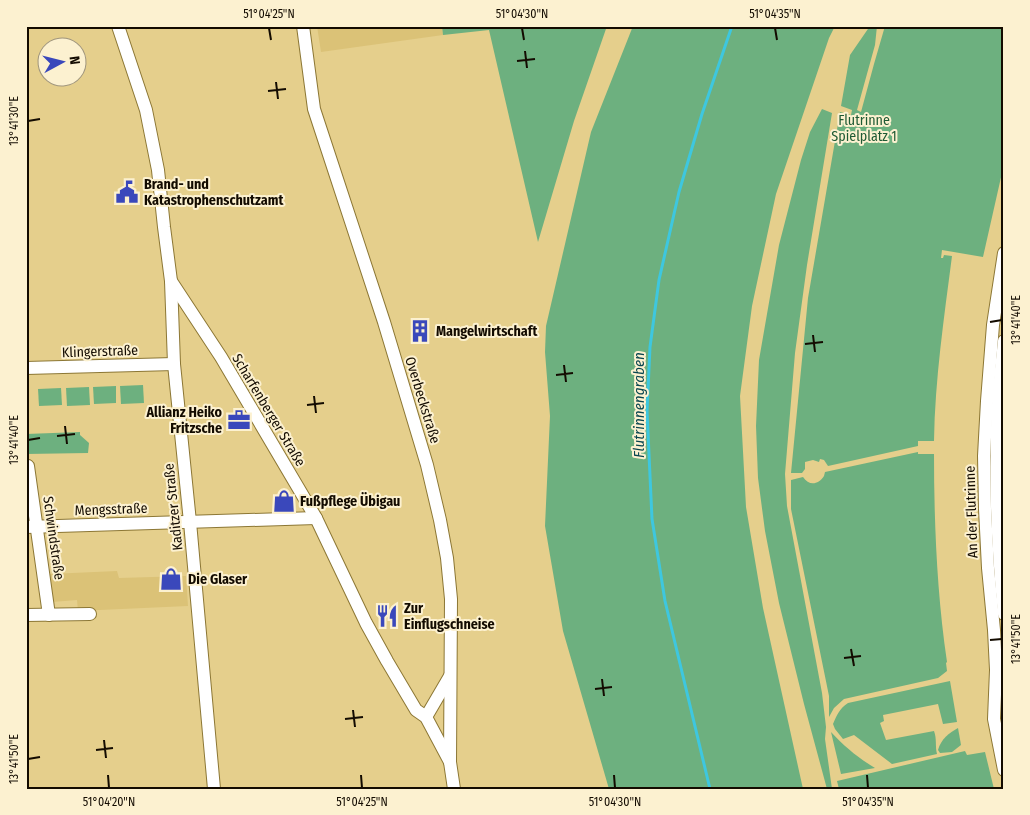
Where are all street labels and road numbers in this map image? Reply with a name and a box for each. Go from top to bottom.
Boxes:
street label: Klingerstraße [62,342,138,361]
street label: Scharfenberger Straße [228,351,309,470]
street label: Overbeckstraße [401,355,444,446]
street label: Kaditzer Straße [160,462,187,551]
street label: An der Flutrinne [961,465,982,558]
street label: Schwindstraße [39,495,68,581]
street label: Mengsstraße [74,500,148,519]

